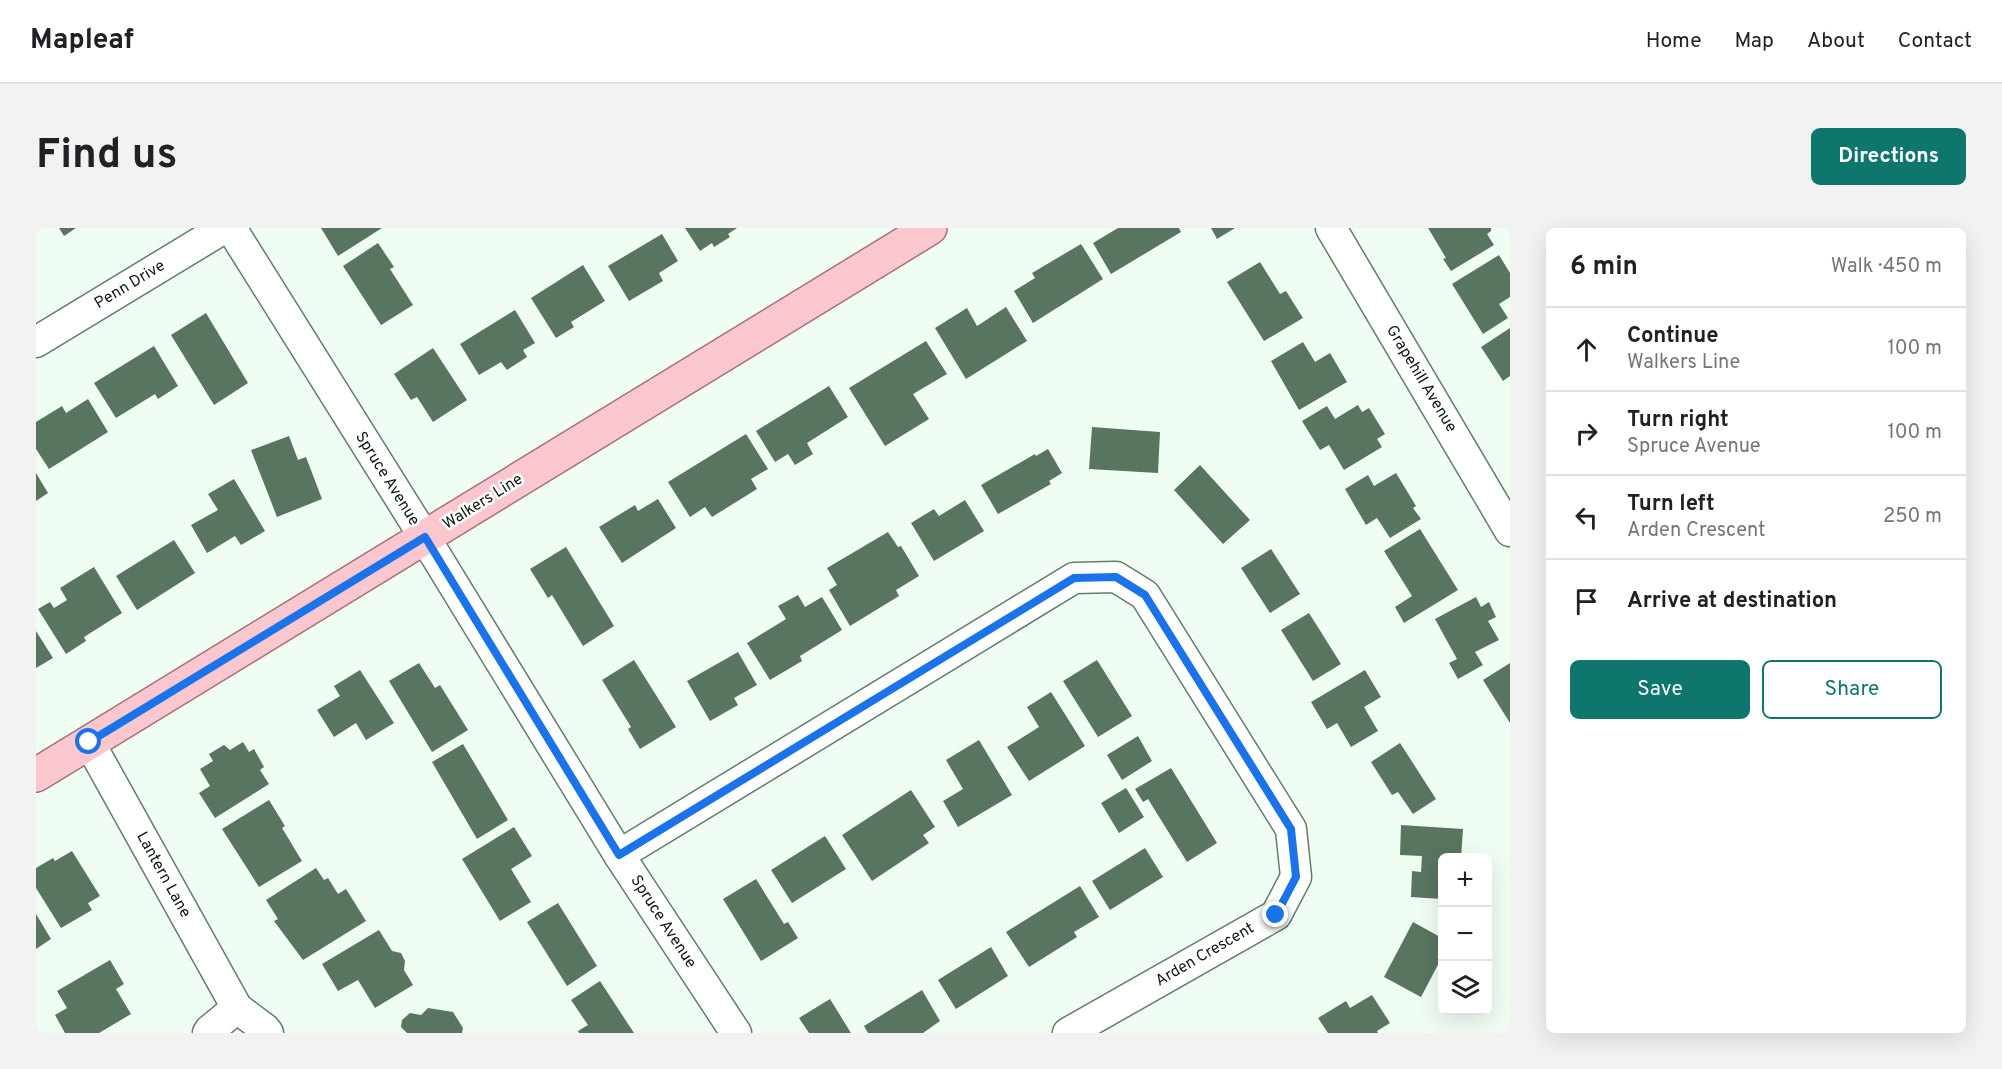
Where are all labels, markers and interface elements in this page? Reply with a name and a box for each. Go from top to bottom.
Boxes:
text: Mapleaf [30,23,134,59]
text: Home [1646,28,1702,55]
text: Map [1735,28,1774,55]
text: About [1807,28,1865,55]
text: Contact [1898,28,1972,55]
button: Directions [1811,128,1966,185]
text: Find us [36,130,177,183]
text: 6 min [1570,251,1638,284]
text: Walk · 450 m [1831,254,1942,280]
street label: Penn Drive [91,256,169,314]
street label: Grapehill Avenue [1381,322,1461,436]
text: Continue [1627,323,1718,350]
icon: ahead [1570,333,1603,366]
text: 100 m [1887,336,1942,362]
text: Walkers Line [1627,350,1740,376]
text: Turn right [1627,407,1729,434]
icon: right [1570,417,1603,450]
text: 100 m [1887,420,1942,446]
street label: Spruce Avenue [350,428,424,530]
text: Spruce Avenue [1627,434,1761,460]
street label: Walkers Line [439,470,527,534]
text: Turn left [1627,491,1715,518]
icon: left [1570,501,1603,534]
text: 250 m [1883,504,1942,530]
text: Arden Crescent [1627,518,1766,544]
icon: arrive [1570,585,1603,618]
text: Arrive at destination [1627,588,1837,615]
button: Save [1570,660,1750,719]
button: Share [1762,660,1942,719]
route start [75,728,101,754]
street label: Lantern Lane [131,828,195,922]
map controls [1438,853,1492,1015]
button: + [1438,853,1492,907]
street label: Spruce Avenue [626,872,700,972]
route end [1262,901,1288,927]
button: − [1438,907,1492,961]
street label: Arden Crescent [1152,919,1258,991]
button: layers [1438,961,1492,1015]

